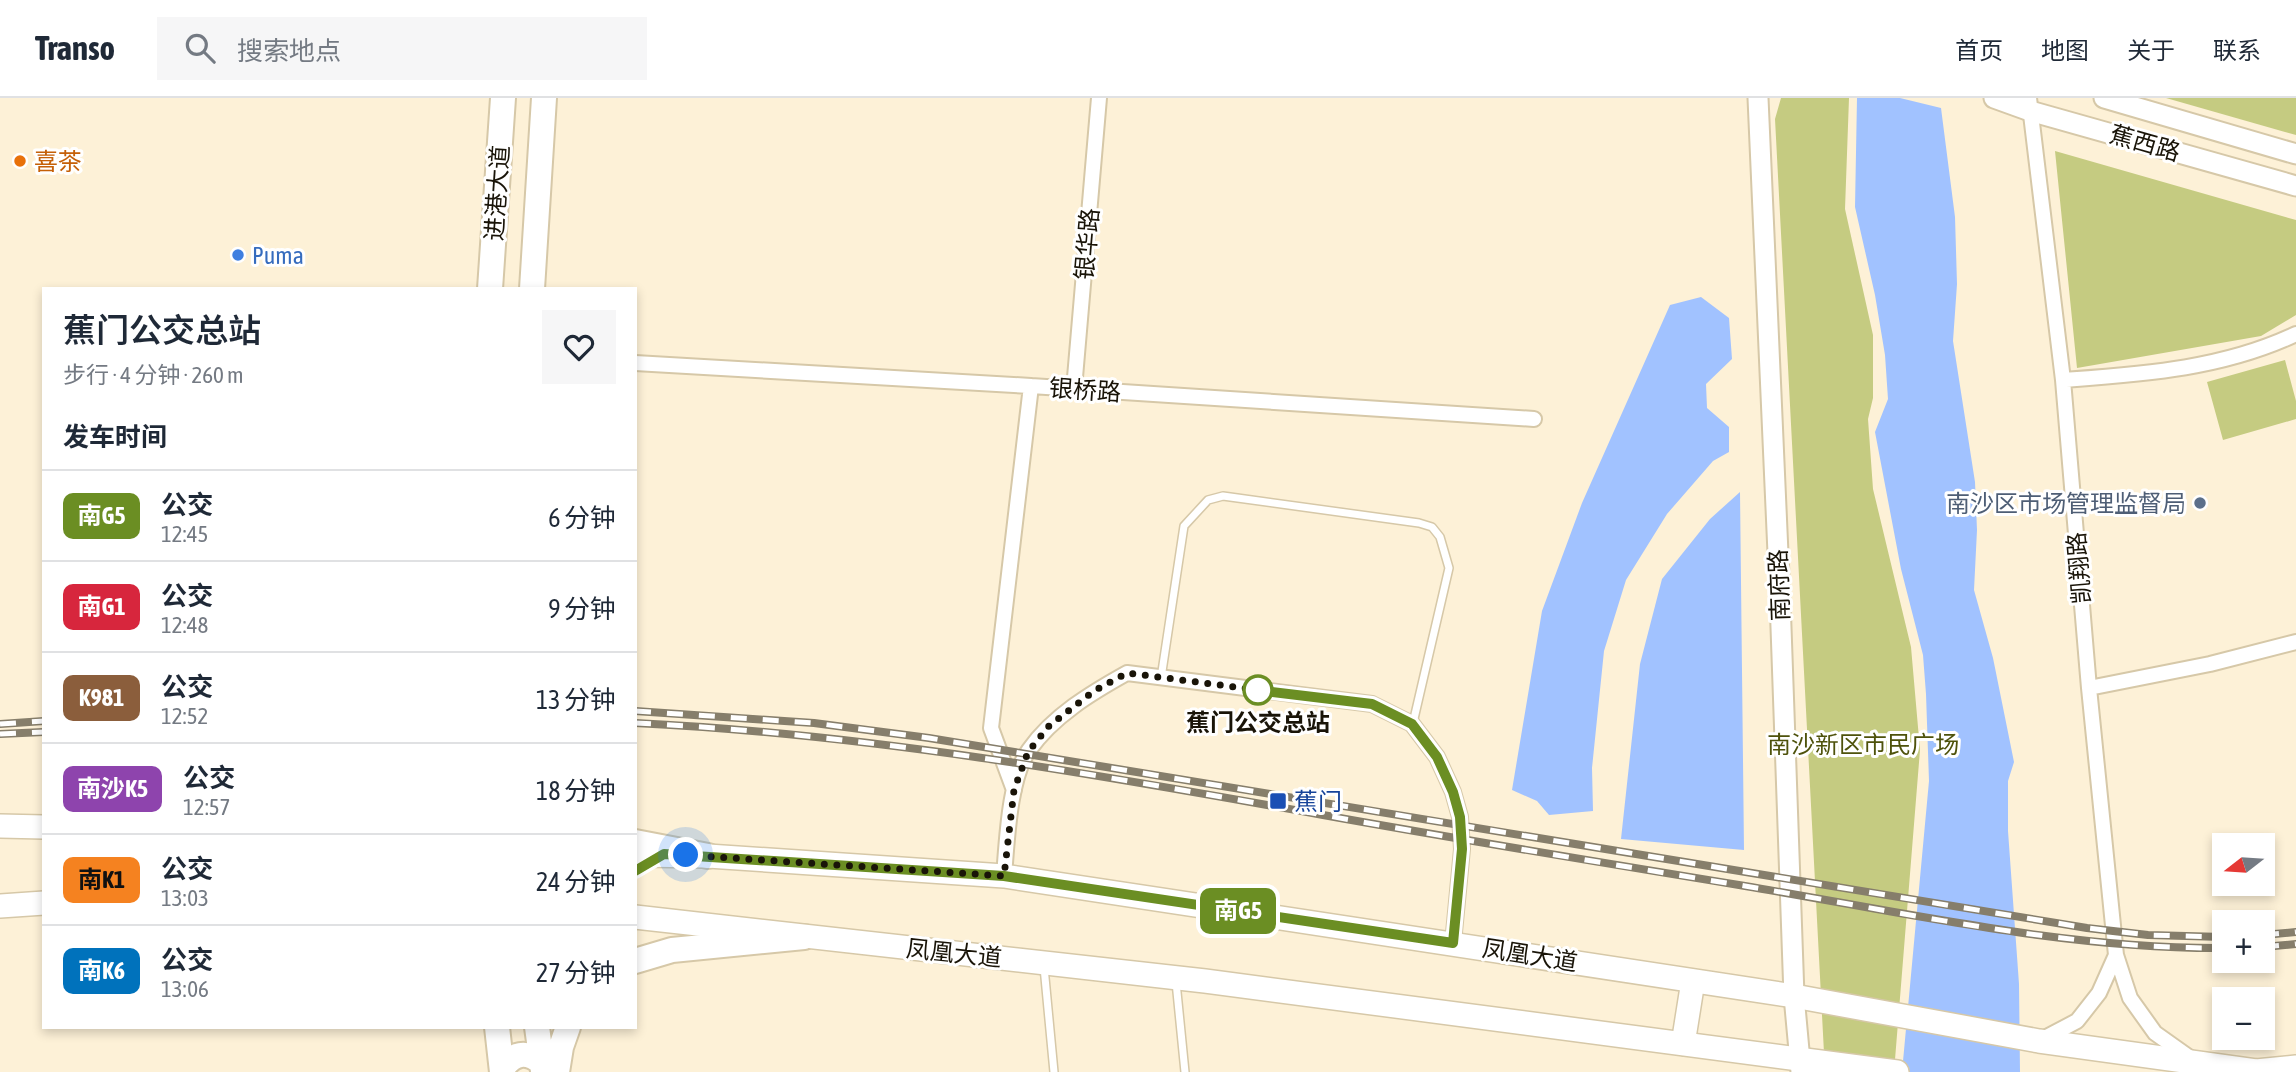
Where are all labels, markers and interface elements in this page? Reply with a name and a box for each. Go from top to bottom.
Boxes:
search box [157,17,647,80]
text: Transo [35,29,115,67]
icon: search [181,29,219,67]
text: 搜索地点 [237,36,341,66]
text: 首页 [1955,37,2003,64]
text: 地图 [2041,37,2089,64]
text: 关于 [2127,37,2175,64]
text: 联系 [2213,37,2261,64]
street label: 蕉西路 [2107,120,2183,166]
street label: 进港大道 [480,144,514,242]
place label: 喜茶 [34,148,82,175]
marker: 喜茶 [12,153,28,169]
street label: 银华路 [1070,207,1104,281]
place label: Puma [252,242,304,269]
marker: Puma [230,247,246,263]
button: heart [542,310,616,384]
text: 蕉门公交总站 [63,311,261,349]
text: 步行 · 4 分钟 · 260 m [63,362,244,388]
street label: 银桥路 [1048,374,1122,406]
text: 发车时间 [63,422,167,452]
text: 公交 [161,490,213,520]
place label: 南沙区市场管理监督局 [1946,490,2186,517]
marker: 南沙区市场管理监督局 [2192,495,2208,511]
text: 南G5 [78,502,126,529]
text: 6 分钟 [548,503,616,533]
text: 12:45 [161,521,208,547]
street label: 凯翔路 [2062,531,2096,605]
street label: 南府路 [1764,549,1794,621]
text: 公交 [161,581,213,611]
text: 南G1 [78,593,126,620]
text: 9 分钟 [548,594,616,624]
text: 12:48 [161,612,208,638]
text: 公交 [161,672,213,702]
marker: 蕉门公交总站 [1243,675,1273,705]
text: K981 [79,684,124,711]
text: 13 分钟 [536,685,616,715]
text: 12:52 [161,703,208,729]
place label: 蕉门公交总站 [1186,709,1330,736]
park label: 南沙新区市民广场 [1767,731,1959,758]
text: 公交 [183,763,235,793]
text: 南沙K5 [77,775,148,802]
text: 18 分钟 [536,776,616,806]
place label: 蕉门 [1294,788,1342,815]
marker: 蕉门 [1268,791,1288,811]
text: 12:57 [183,794,230,820]
north arrow [2212,833,2275,896]
map controls [2212,833,2275,1050]
your location [668,837,703,872]
text: 公交 [161,854,213,884]
text: 南K1 [78,866,125,893]
text: 24 分钟 [536,867,616,897]
text: 13:03 [161,885,209,911]
line badge: 南G5 [1198,888,1278,934]
text: 南G5 [1214,897,1262,924]
button: + [2212,910,2275,973]
street label: 凤凰大道 [1480,934,1580,976]
street label: 凤凰大道 [905,935,1003,971]
text: 公交 [161,945,213,975]
text: 南K6 [78,957,125,984]
text: 27 分钟 [536,958,616,988]
text: 13:06 [161,976,209,1002]
button: − [2212,987,2275,1050]

